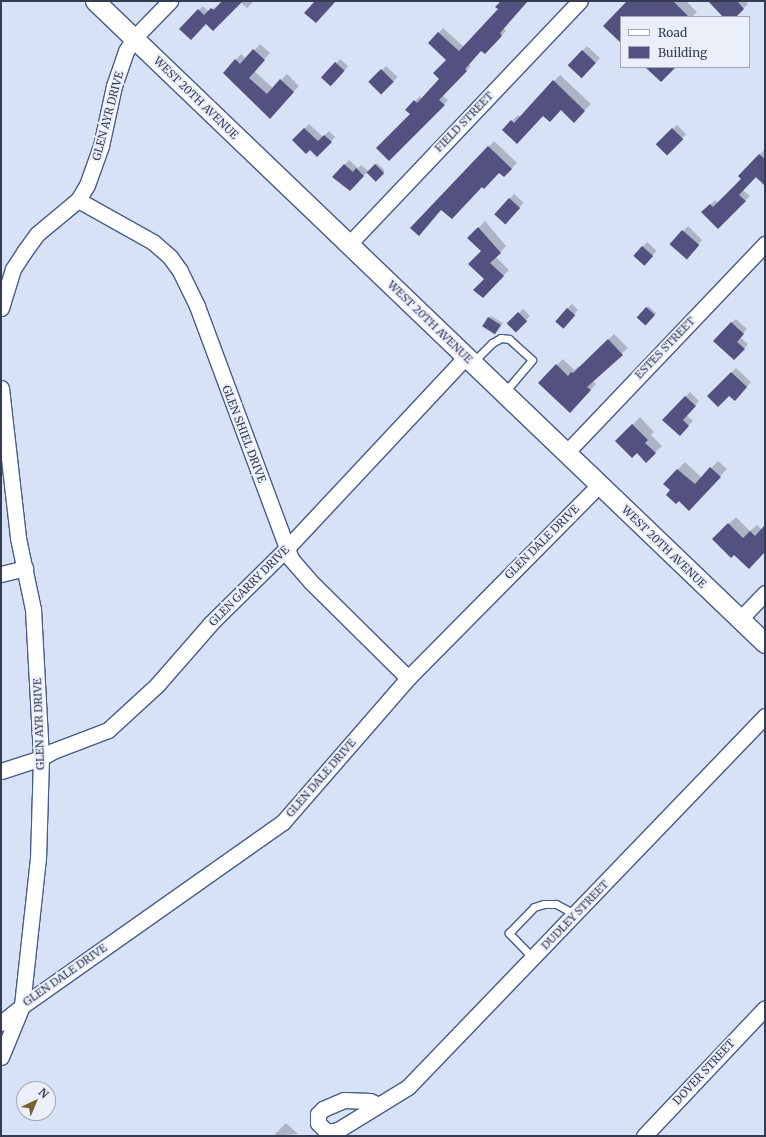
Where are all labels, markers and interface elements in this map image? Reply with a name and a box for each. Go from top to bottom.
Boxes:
legend [620,16,750,68]
text: Road [658,25,687,40]
text: Building [658,45,707,60]
street label: WEST 20TH AVENUE [151,54,241,142]
street label: GLEN AYR DRIVE [90,70,126,162]
street label: FIELD STREET [432,89,496,155]
street label: WEST 20TH AVENUE [385,278,475,366]
street label: ESTES STREET [632,314,698,382]
street label: GLEN SHIEL DRIVE [219,384,269,484]
street label: GLEN DALE DRIVE [502,502,582,582]
street label: WEST 20TH AVENUE [619,503,709,591]
street label: GLEN GARRY DRIVE [206,543,292,629]
street label: GLEN AYR DRIVE [31,678,47,770]
street label: GLEN DALE DRIVE [283,736,359,820]
street label: DUDLEY STREET [539,878,611,952]
street label: GLEN DALE DRIVE [21,941,109,1009]
street label: DOVER STREET [670,1037,738,1107]
north arrow [16,1081,56,1121]
text: N [36,1085,52,1101]

